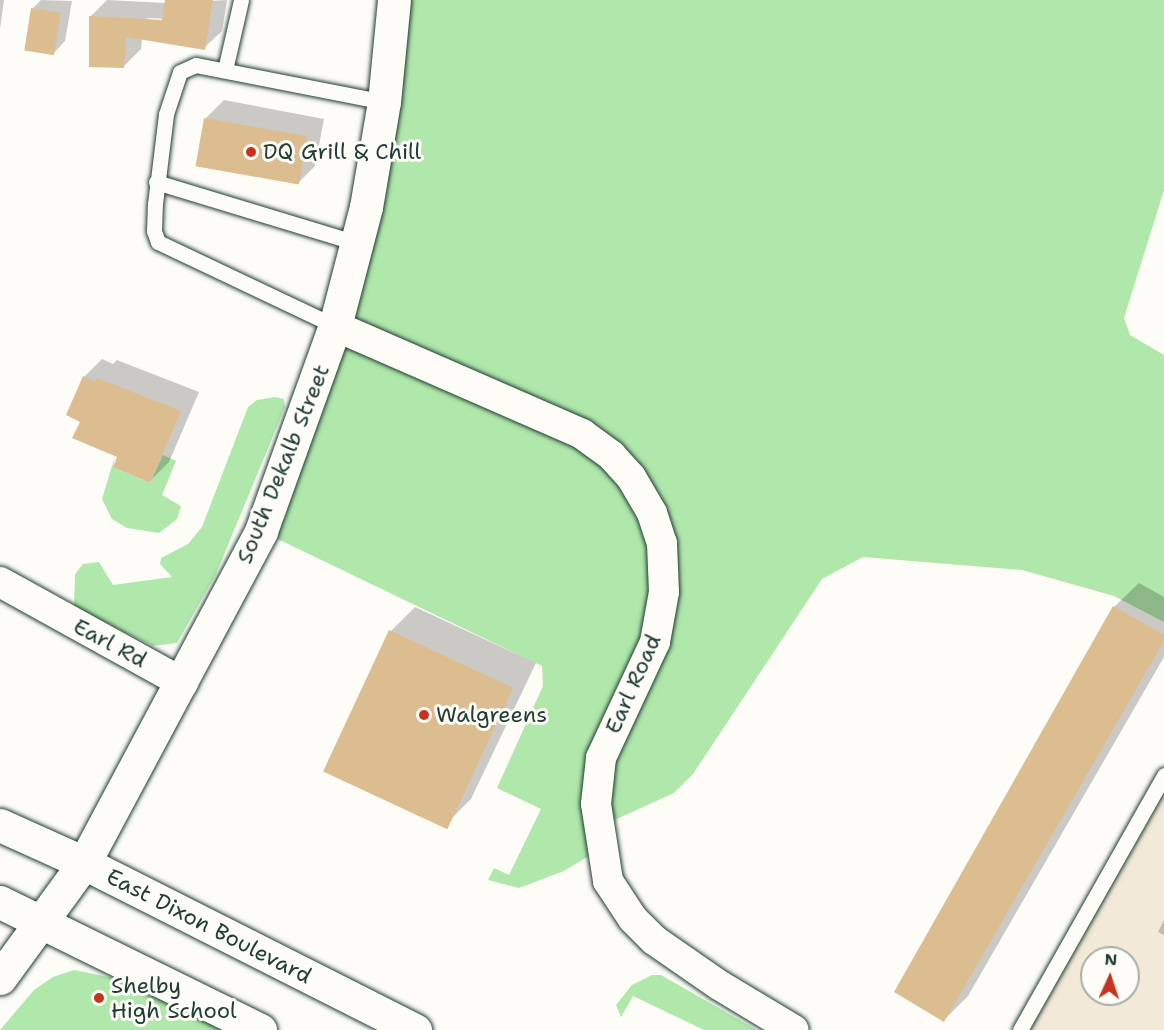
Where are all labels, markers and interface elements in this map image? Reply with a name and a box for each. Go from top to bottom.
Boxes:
place label: DQ Grill & Chill [263,139,421,165]
marker: DQ Grill & Chill [244,145,258,159]
street label: South Dekalb Street [231,361,335,567]
street label: Earl Rd [69,613,151,673]
street label: Earl Road [599,630,667,738]
place label: Walgreens [436,702,547,728]
marker: Walgreens [417,708,431,722]
street label: East Dixon Boulevard [102,863,316,989]
north arrow [1080,946,1140,1006]
text: N [1104,949,1118,970]
place label: Shelby High School [111,972,237,1023]
marker: Shelby High School [92,991,106,1005]

